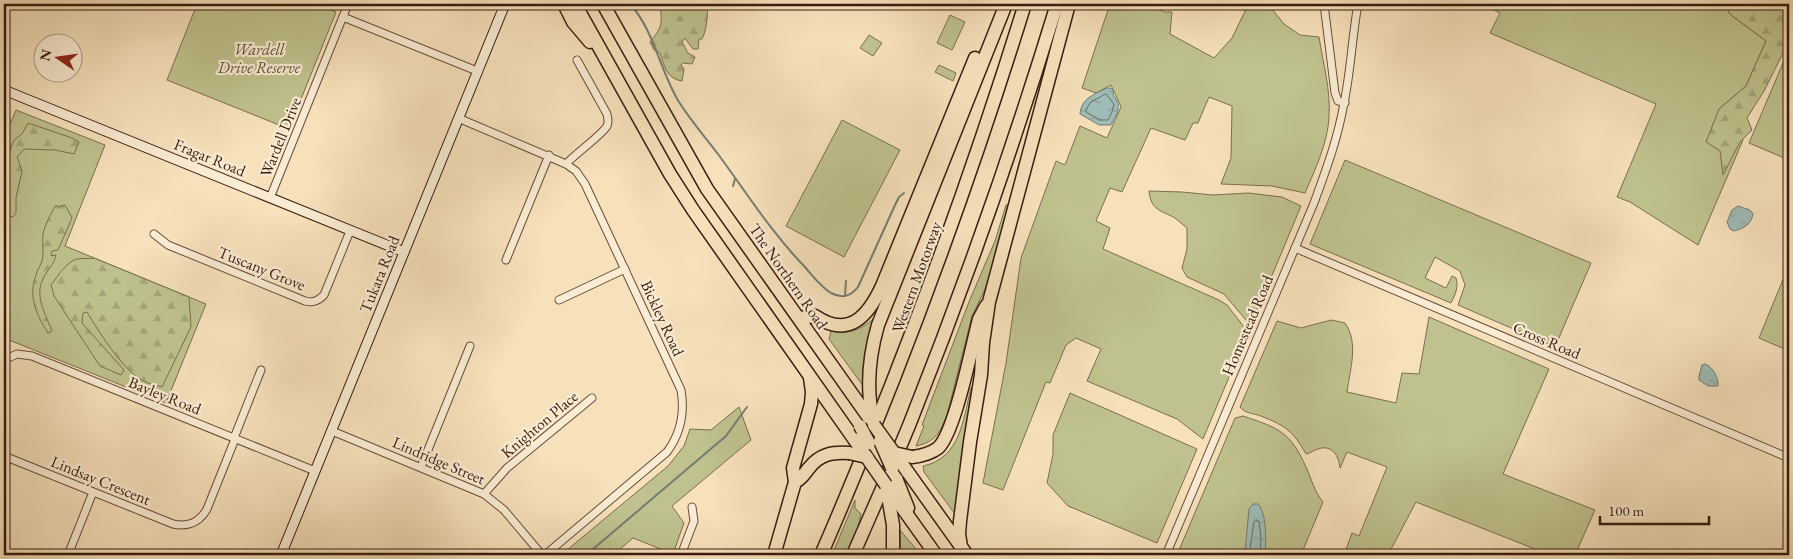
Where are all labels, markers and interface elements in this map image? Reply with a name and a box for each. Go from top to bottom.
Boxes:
north arrow [32,32,82,82]
park label: Wardell Drive Reserve [217,39,301,78]
text: N [35,47,56,63]
street label: Wardell Drive [255,94,306,180]
street label: Fragar Road [171,134,249,182]
street label: Western Motorway [887,218,947,336]
street label: The Northern Road [744,219,833,334]
street label: Tukara Road [354,232,405,316]
street label: Tuscany Grove [215,241,309,296]
street label: Homestead Road [1217,271,1278,379]
street label: Bickley Road [636,277,690,360]
street label: Cross Road [1510,317,1585,364]
street label: Bayley Road [125,371,205,420]
street label: Knighton Place [496,386,582,463]
street label: Lindridge Street [389,432,488,489]
street label: Lindsay Crescent [48,451,154,510]
scale bar [1600,494,1709,526]
text: 100 m [1608,501,1645,520]

